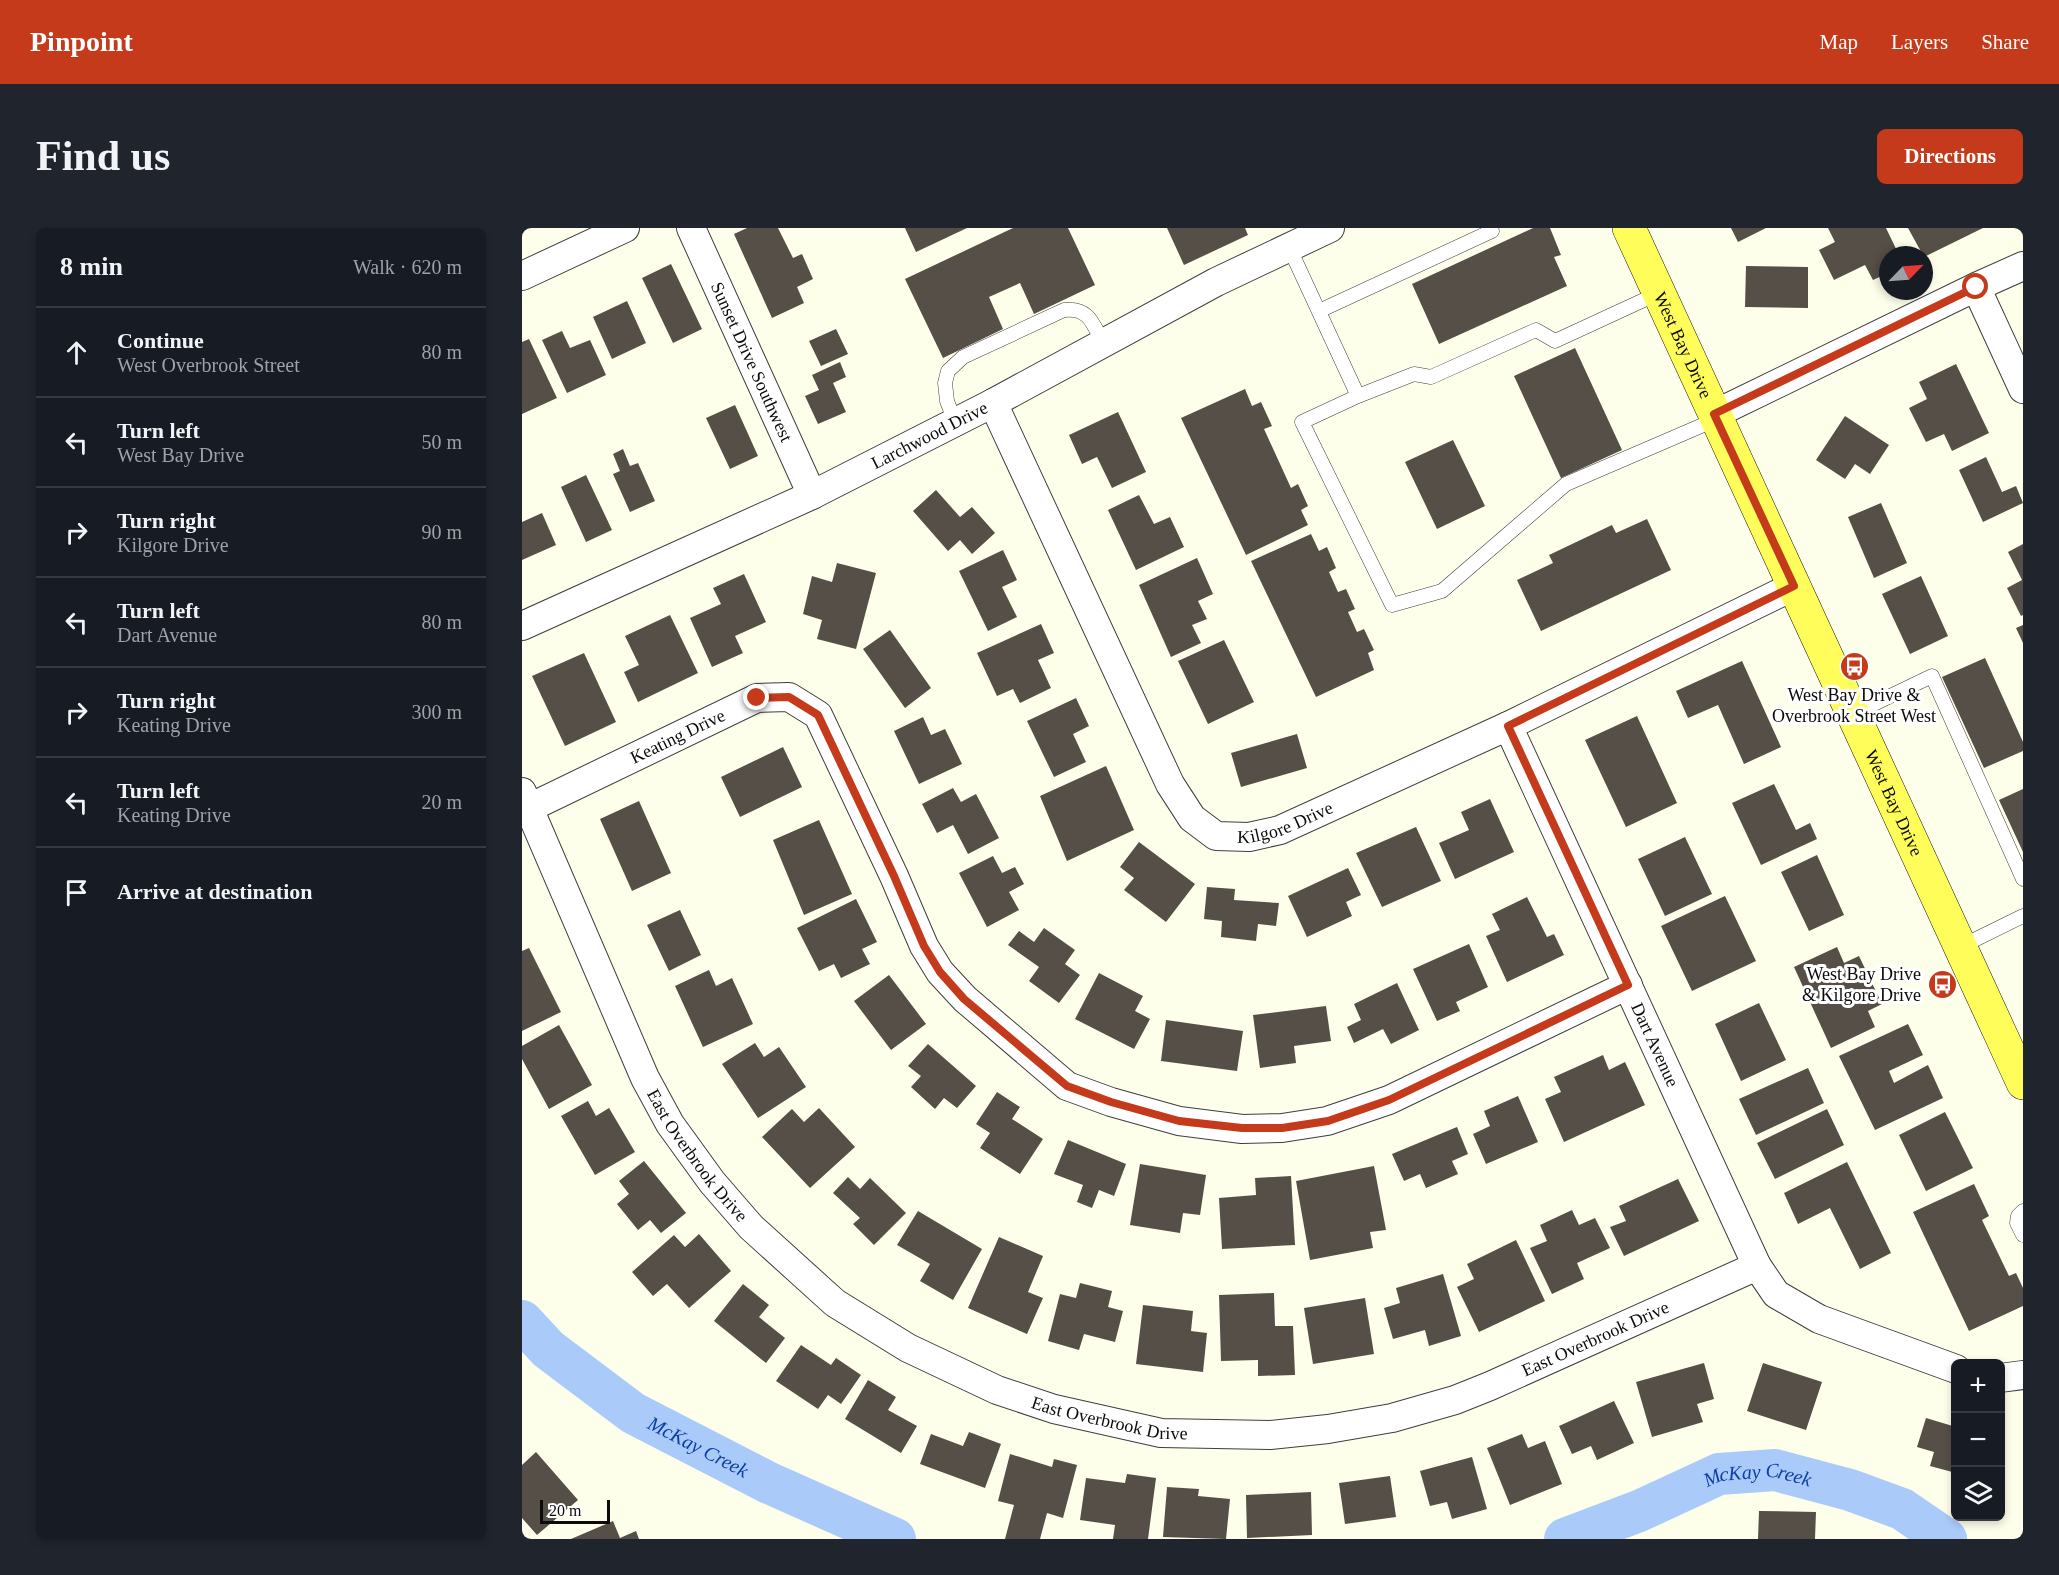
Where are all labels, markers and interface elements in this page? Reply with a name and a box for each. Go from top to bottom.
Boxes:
text: Pinpoint [30,26,133,57]
text: Map [1820,30,1858,54]
text: Layers [1891,30,1948,54]
text: Share [1981,30,2029,54]
button: Directions [1877,129,2023,184]
text: Find us [36,133,170,179]
north arrow [1879,246,1933,300]
text: 8 min [60,252,123,281]
text: Walk · 620 m [353,256,462,278]
route start [1962,273,1988,299]
street label: Sunset Drive Southwest [707,279,797,445]
street label: West Bay Drive [1650,289,1716,401]
text: Continue [117,328,204,353]
icon: ahead [60,336,93,369]
text: 80 m [421,341,462,363]
text: West Overbrook Street [117,354,300,376]
street label: Larchwood Drive [868,397,991,473]
text: Turn left [117,418,200,443]
icon: left [60,426,93,459]
text: 50 m [421,431,462,453]
text: West Bay Drive [117,444,244,466]
text: Turn right [117,508,216,533]
icon: right [60,516,93,549]
text: 90 m [421,521,462,543]
text: Kilgore Drive [117,534,229,556]
text: Turn left [117,598,200,623]
icon: left [60,606,93,639]
text: 80 m [421,611,462,633]
text: Dart Avenue [117,624,217,646]
bus stop icon: West Bay Drive & Overbrook Street West [1838,650,1870,682]
route end [743,684,769,710]
place label: West Bay Drive & Overbrook Street West [1772,685,1936,726]
text: Turn right [117,688,216,713]
icon: right [60,696,93,729]
text: 300 m [411,701,462,723]
street label: Keating Drive [627,705,728,768]
text: Keating Drive [117,714,231,736]
street label: West Bay Drive [1861,747,1927,859]
text: Turn left [117,778,200,803]
icon: left [60,786,93,819]
text: 20 m [421,791,462,813]
street label: Kilgore Drive [1237,797,1336,847]
text: Keating Drive [117,804,231,826]
icon: arrive [60,876,93,909]
text: Arrive at destination [117,879,313,904]
place label: West Bay Drive & Kilgore Drive [1802,964,1921,1005]
bus stop icon: West Bay Drive & Kilgore Drive [1926,968,1958,1000]
street label: Dart Avenue [1627,1000,1683,1090]
street label: East Overbrook Drive [643,1086,752,1226]
street label: East Overbrook Drive [1519,1297,1672,1380]
map controls [1951,1359,2005,1521]
button: + [1951,1359,2005,1413]
street label: East Overbrook Drive [1029,1392,1188,1443]
water label: McKay Creek [643,1411,753,1482]
button: − [1951,1413,2005,1467]
water label: McKay Creek [1699,1459,1815,1491]
button: layers [1951,1467,2005,1521]
scale bar [540,1497,610,1524]
text: 20 m [549,1502,581,1519]

